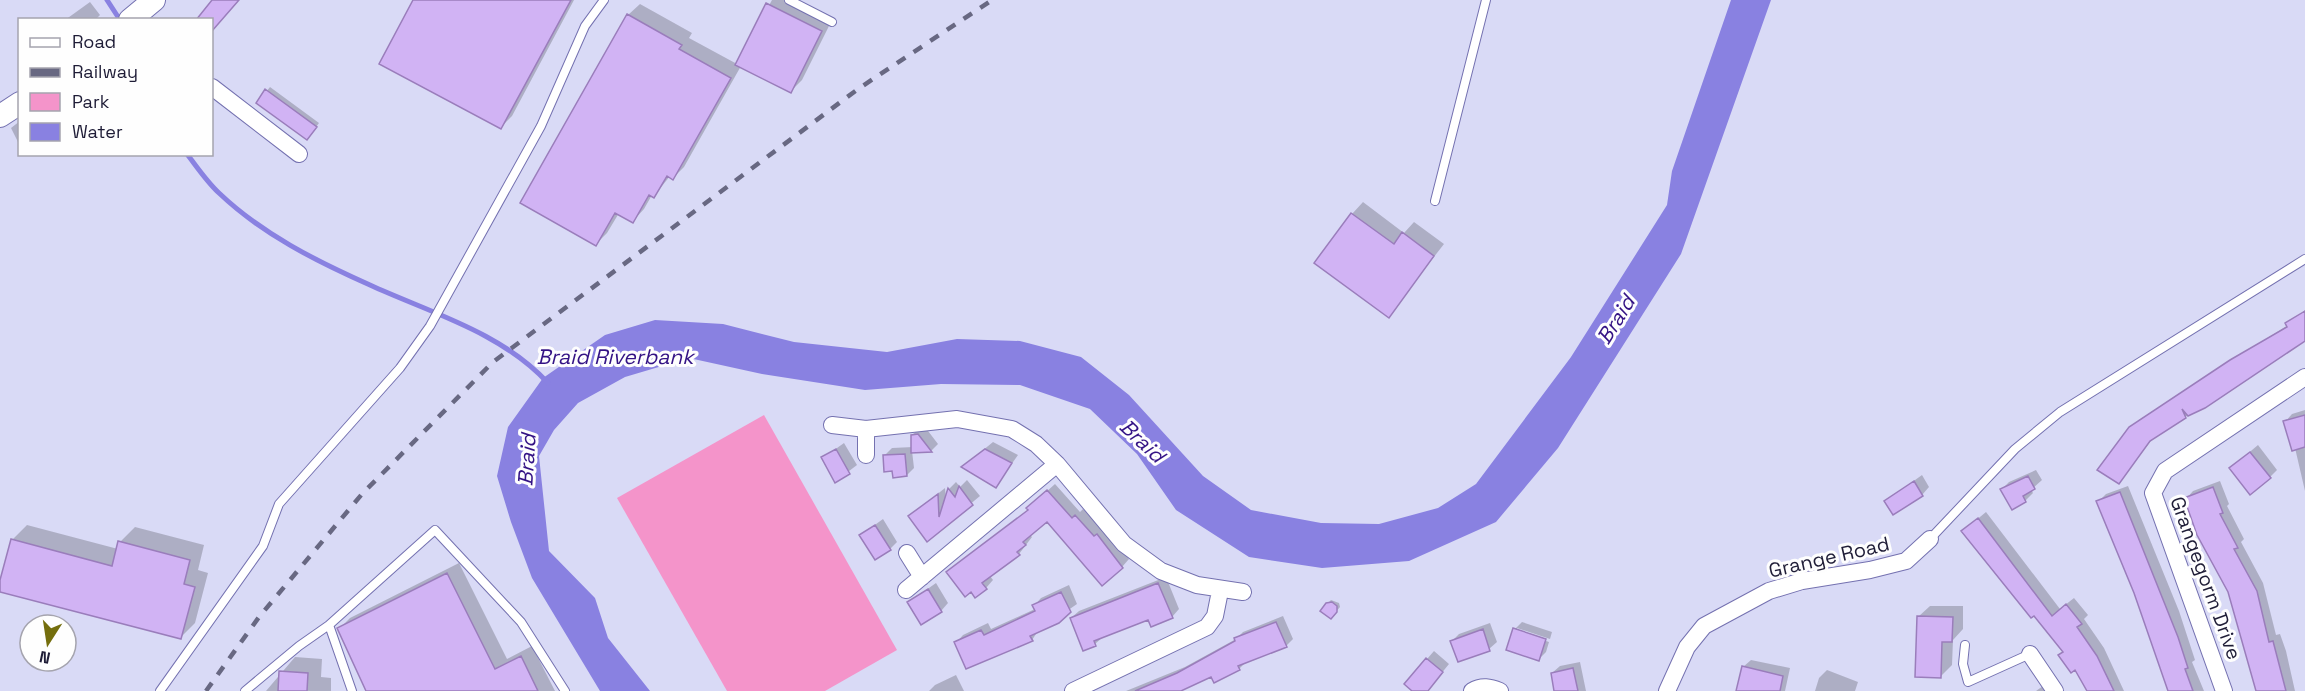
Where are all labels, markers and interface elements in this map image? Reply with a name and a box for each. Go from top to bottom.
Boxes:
legend [18,18,213,156]
text: Road [72,30,116,53]
text: Railway [72,60,138,83]
text: Park [72,90,110,113]
text: Water [72,120,123,143]
water label: Braid [1590,288,1642,349]
water label: Braid Riverbank [537,343,696,370]
water label: Braid [1114,413,1172,470]
water label: Braid [511,431,542,487]
street label: Grangegorm Drive [2164,493,2248,663]
street label: Grange Road [1766,530,1892,584]
north arrow [18,613,78,673]
text: N [38,646,52,669]

